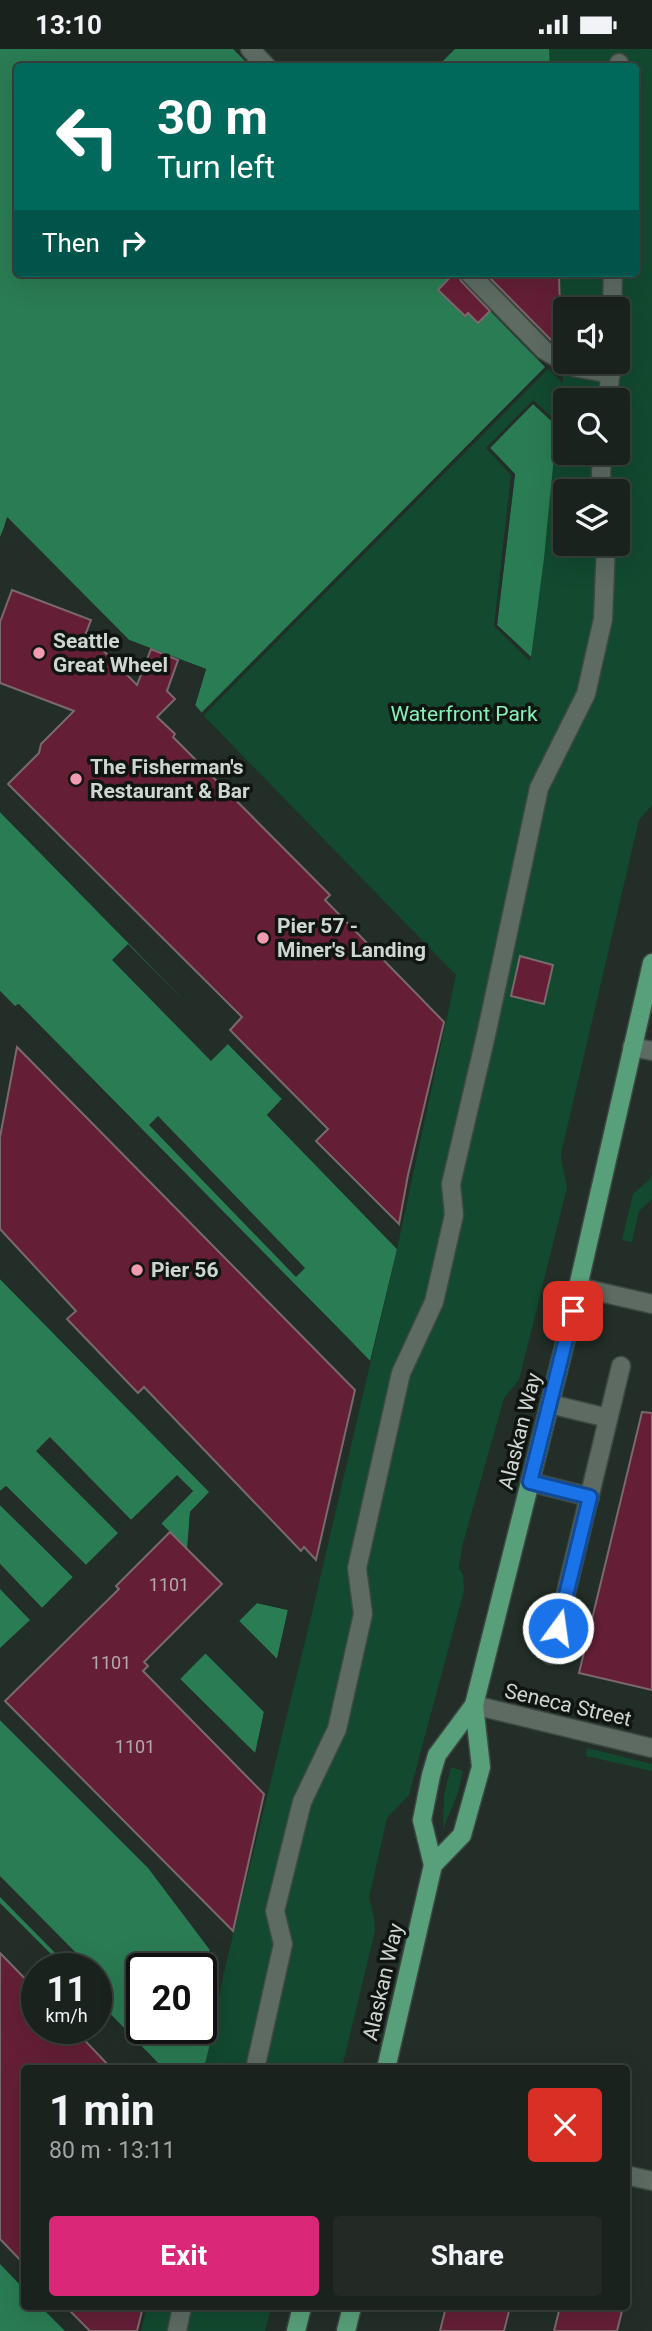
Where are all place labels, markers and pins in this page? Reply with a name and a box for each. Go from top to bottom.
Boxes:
place label: Seattle Great Wheel [53,629,168,677]
marker: Seattle Great Wheel [31,645,47,661]
place label: The Fisherman's Restaurant & Bar [90,755,250,803]
marker: The Fisherman's Restaurant & Bar [68,771,84,787]
place label: Pier 57 - Miner's Landing [277,914,426,962]
marker: Pier 57 - Miner's Landing [255,930,271,946]
place label: Pier 56 [151,1258,218,1282]
marker: Pier 56 [129,1262,145,1278]
pin [543,1281,603,1341]

